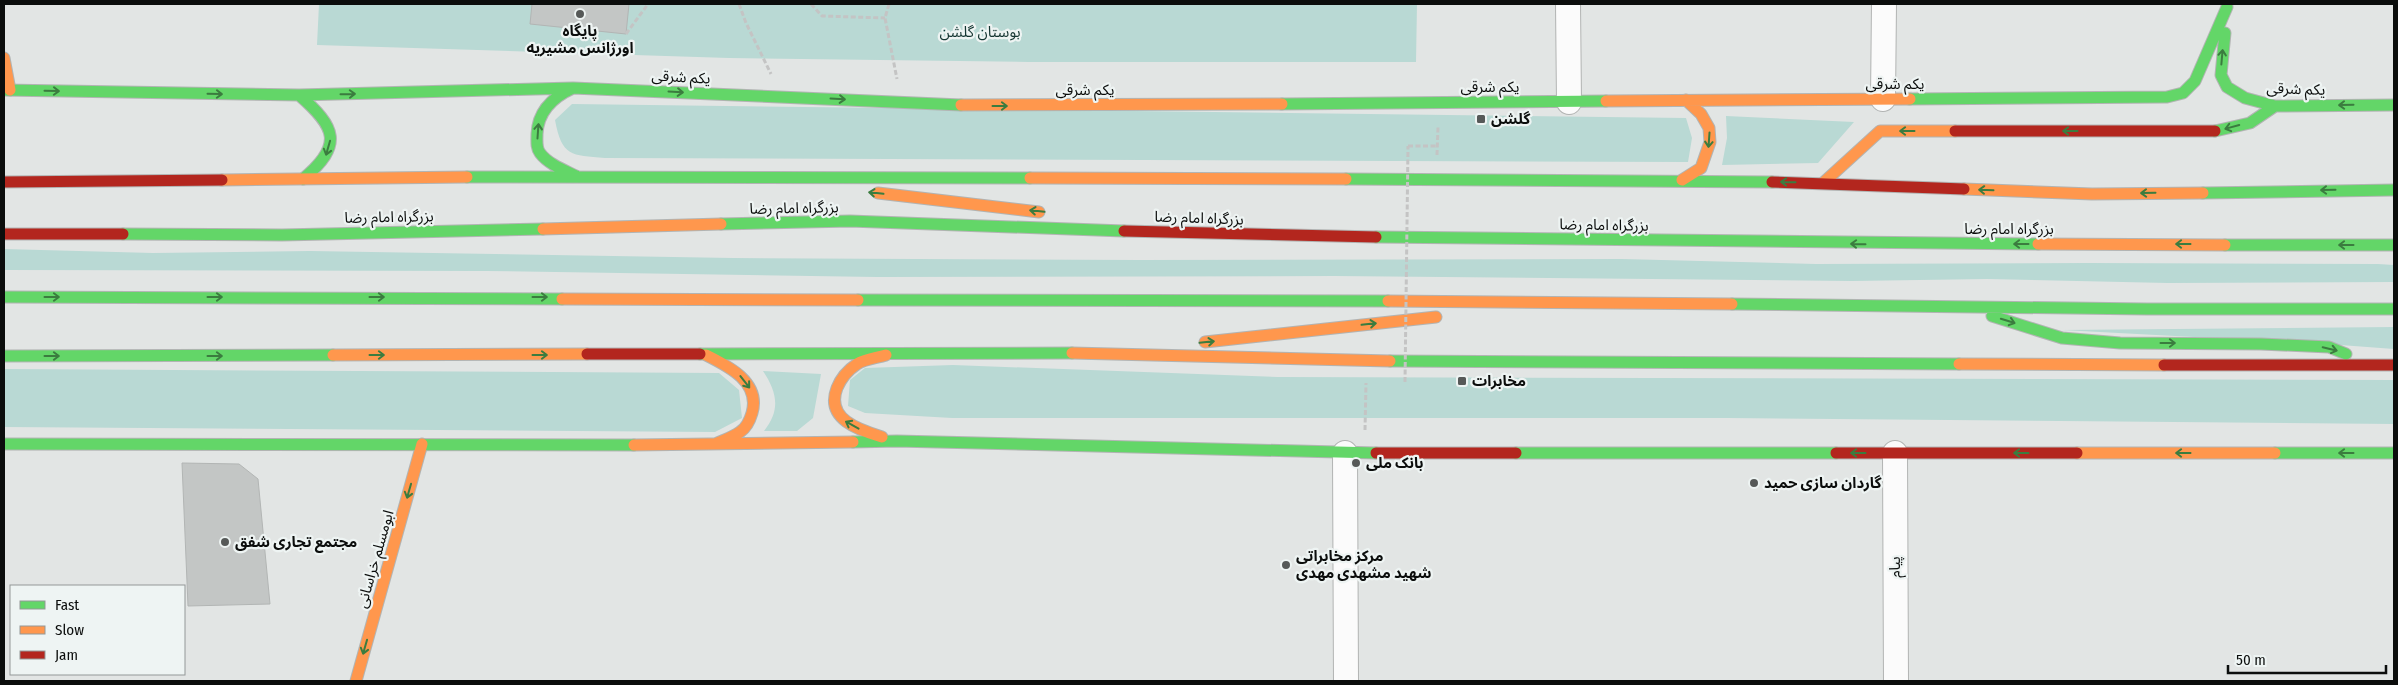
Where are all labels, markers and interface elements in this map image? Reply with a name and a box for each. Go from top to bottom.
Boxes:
marker: پایگاه اورژانس مشیریه [574,8,586,20]
place label: پایگاه اورژانس مشیریه [526,22,634,57]
park label: بوستان گلشن [939,23,1021,41]
one-way arrow [2218,49,2227,65]
street label: یکم شرقی [651,66,711,90]
street label: یکم شرقی [1865,75,1925,95]
street label: یکم شرقی [1460,78,1520,98]
street label: یکم شرقی [2266,79,2326,101]
street label: یکم شرقی [1055,81,1115,101]
one-way arrow [44,86,60,96]
one-way arrow [667,87,683,96]
one-way arrow [207,89,223,98]
one-way arrow [339,89,355,99]
one-way arrow [830,94,846,104]
one-way arrow [2338,100,2354,110]
one-way arrow [992,101,1008,111]
place label: گلشن [1491,110,1531,128]
marker: گلشن [1475,113,1487,125]
one-way arrow [533,123,542,139]
one-way arrow [2224,123,2240,133]
one-way arrow [1899,126,1916,136]
one-way arrow [2062,127,2078,136]
one-way arrow [1704,132,1713,148]
one-way arrow [323,140,332,156]
one-way arrow [1781,177,1797,187]
one-way arrow [1978,185,1994,194]
one-way arrow [2320,185,2336,194]
one-way arrow [868,188,884,198]
one-way arrow [2140,188,2156,198]
street label: بزرگراه امام رضا [749,198,839,220]
one-way arrow [1029,206,1045,216]
street label: بزرگراه امام رضا [344,207,434,229]
street label: بزرگراه امام رضا [1154,207,1244,231]
street label: بزرگراه امام رضا [1559,215,1649,237]
street label: بزرگراه امام رضا [1964,220,2054,240]
one-way arrow [1850,239,1866,249]
one-way arrow [2013,239,2029,249]
one-way arrow [2175,239,2192,249]
one-way arrow [2338,240,2354,250]
one-way arrow [44,292,60,302]
one-way arrow [206,292,223,302]
one-way arrow [369,292,385,302]
one-way arrow [532,292,548,302]
one-way arrow [2000,316,2016,326]
one-way arrow [1360,319,1376,329]
one-way arrow [1199,337,1215,347]
one-way arrow [2160,338,2176,348]
one-way arrow [2322,345,2338,354]
one-way arrow [369,350,385,360]
one-way arrow [532,350,548,360]
one-way arrow [44,351,60,361]
one-way arrow [206,351,223,361]
place label: مخابرات [1472,372,1526,390]
one-way arrow [740,375,750,389]
marker: مخابرات [1456,375,1468,387]
one-way arrow [844,420,859,430]
one-way arrow [1850,448,1866,458]
one-way arrow [2013,448,2029,458]
one-way arrow [2175,448,2192,458]
one-way arrow [2338,448,2354,458]
place label: بانک ملی [1366,454,1424,472]
marker: بانک ملی [1350,457,1362,469]
place label: گاردان سازی حمید [1764,474,1882,492]
marker: گاردان سازی حمید [1748,477,1760,489]
one-way arrow [404,483,413,499]
street label: ابومسلم خراسانی [352,508,399,611]
place label: مجتمع تجاری شفق [235,533,357,553]
marker: مجتمع تجاری شفق [219,536,231,548]
place label: مرکز مخابراتی شهید مشهدی مهدی [1296,547,1431,582]
street label: پیام [1886,556,1906,578]
marker: مرکز مخابراتی شهید مشهدی مهدی [1280,559,1292,571]
legend [10,585,185,675]
text: Fast [55,596,79,614]
text: Slow [55,621,84,639]
one-way arrow [360,639,369,655]
scale bar [2228,642,2386,674]
text: Jam [55,646,78,664]
text: 50 m [2236,651,2266,669]

